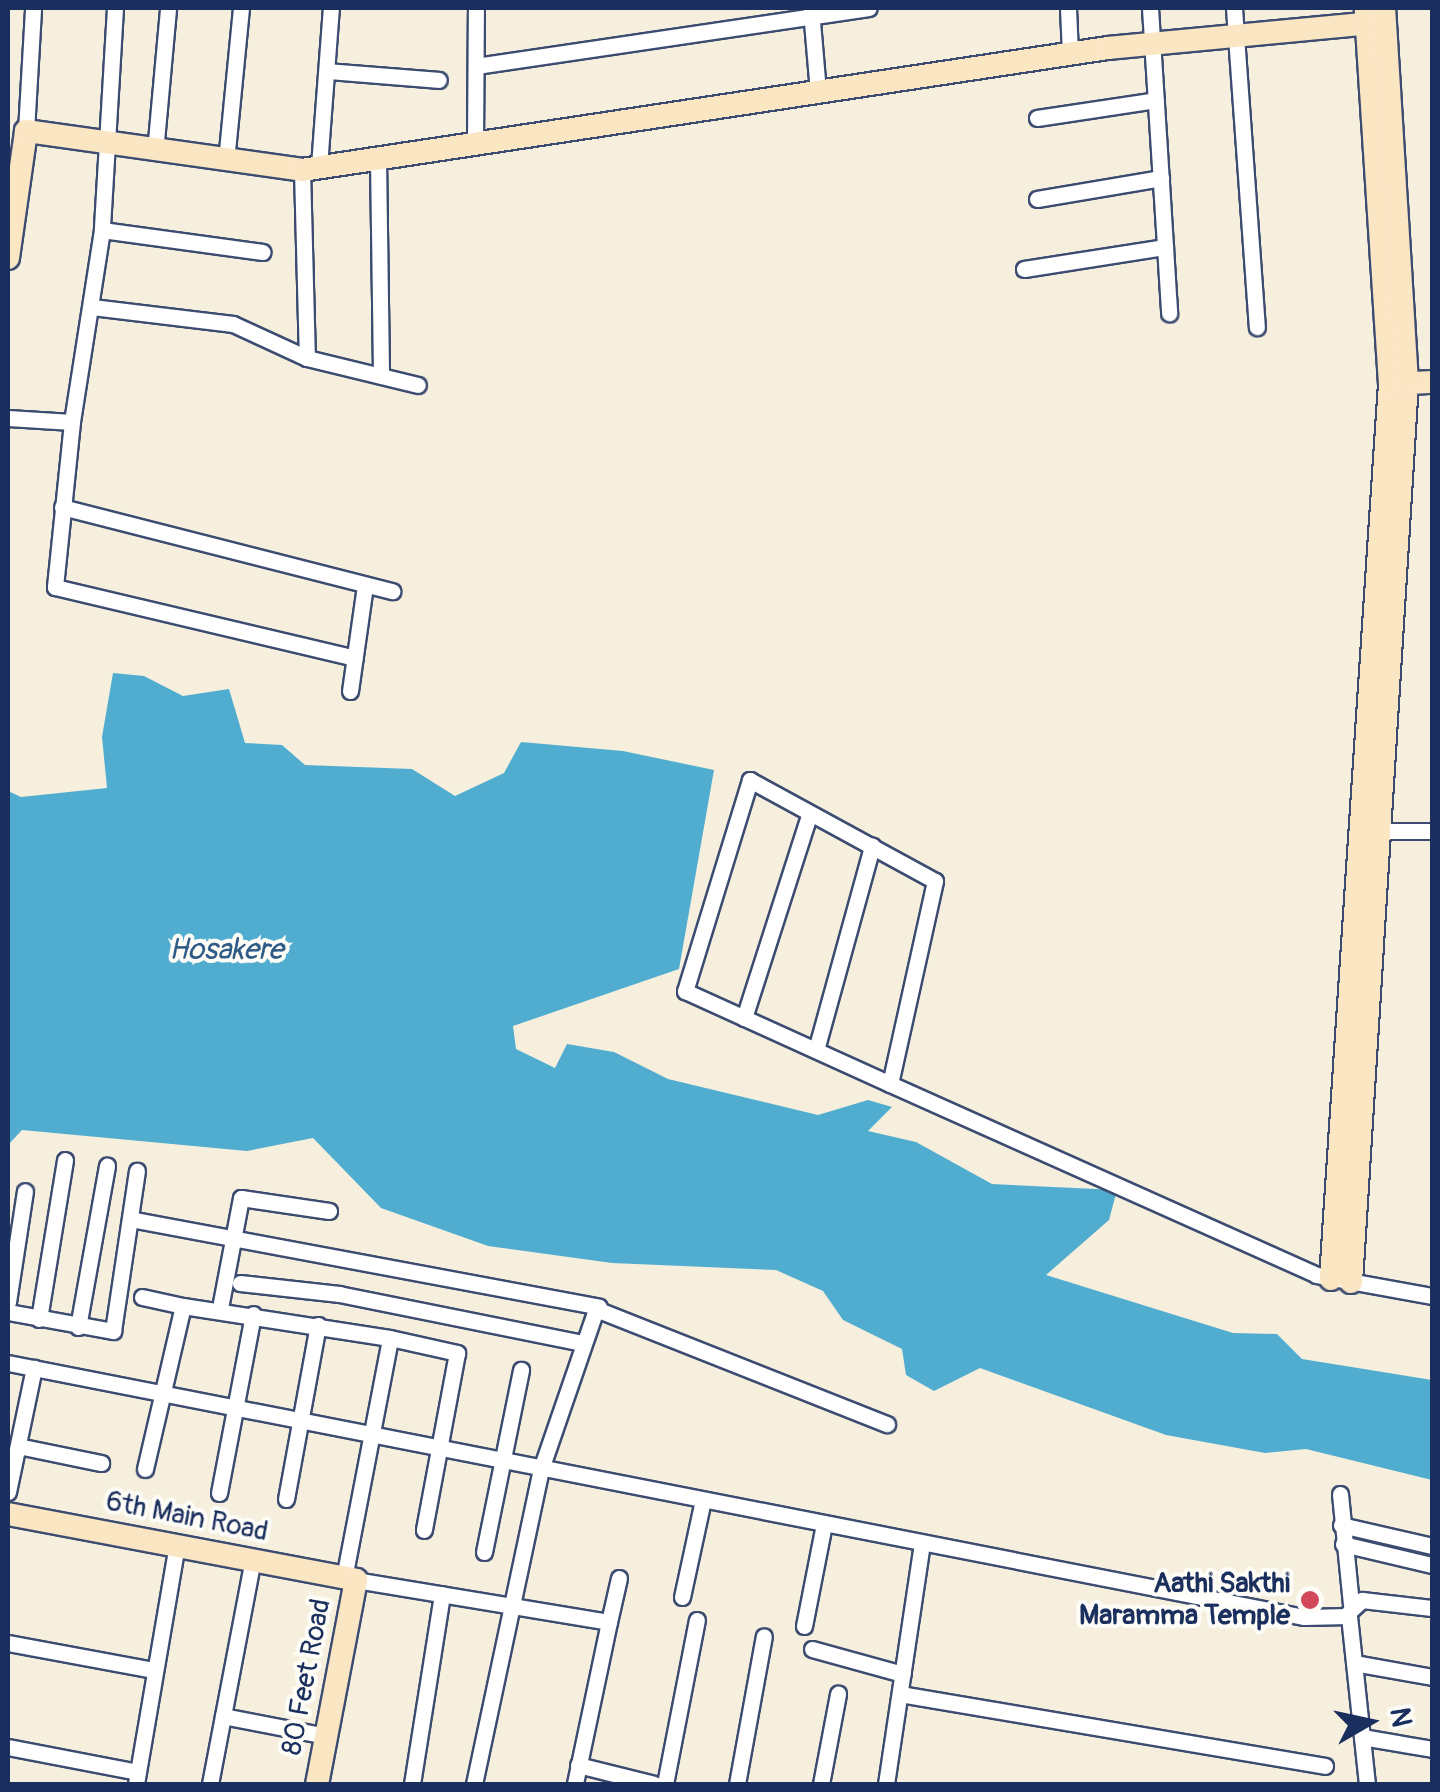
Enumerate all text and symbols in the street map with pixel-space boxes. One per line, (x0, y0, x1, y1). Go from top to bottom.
water label: Hosakere (169, 932, 283, 968)
street label: 6th Main Road (103, 1485, 271, 1549)
place label: Aathi Sakthi Maramma Temple (1079, 1567, 1290, 1633)
marker: Aathi Sakthi Maramma Temple (1299, 1589, 1321, 1611)
street label: 80 Feet Road (275, 1596, 339, 1758)
north arrow (1320, 1672, 1420, 1772)
text: N (1381, 1705, 1419, 1729)

